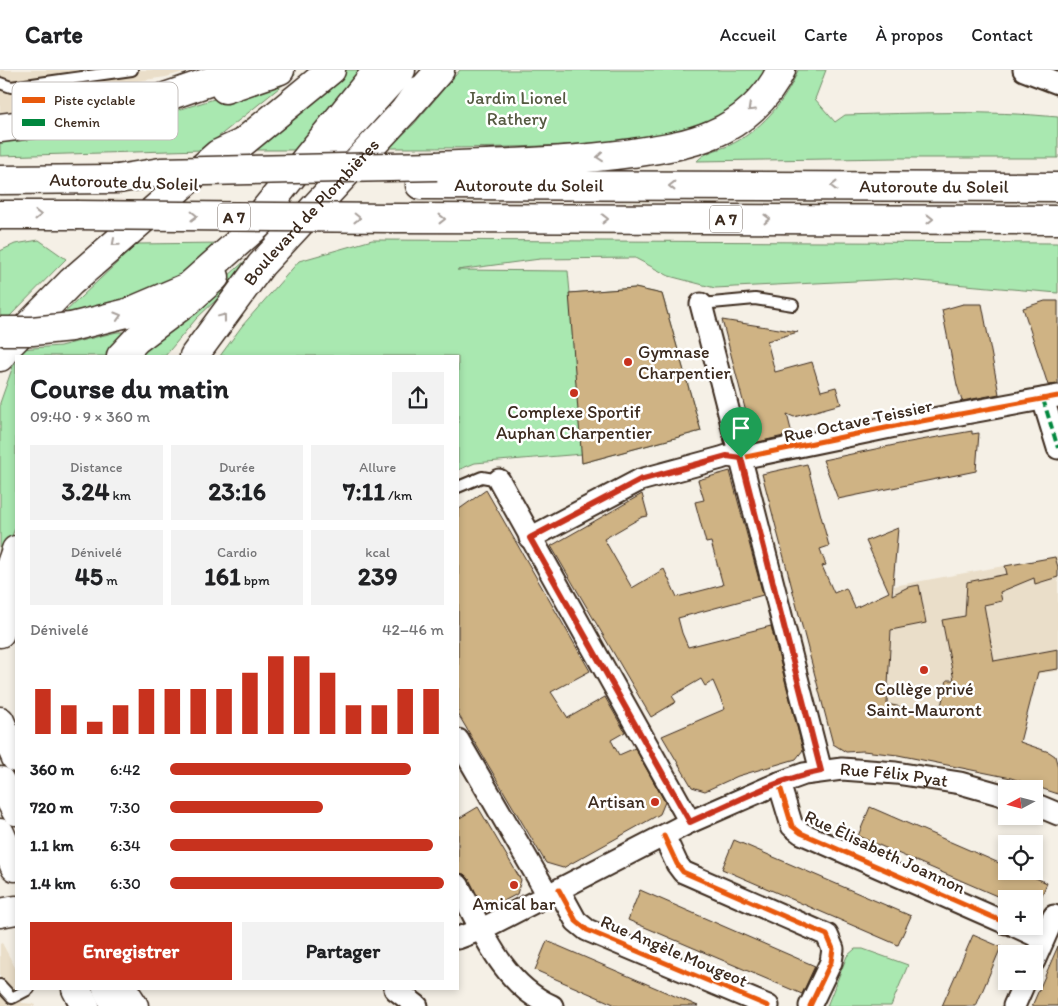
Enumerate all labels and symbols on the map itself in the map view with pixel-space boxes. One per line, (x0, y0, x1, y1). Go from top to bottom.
legend (12, 82, 178, 140)
park label: Jardin Lionel Rathery (467, 87, 567, 130)
text: Piste cyclable (54, 92, 136, 109)
one-way arrow (748, 102, 757, 111)
text: Chemin (54, 114, 100, 131)
street label: Boulevard de Plombières (239, 134, 384, 290)
one-way arrow (596, 151, 604, 162)
street label: Autoroute du Soleil (49, 168, 199, 196)
street label: Autoroute du Soleil (454, 174, 604, 197)
street label: Autoroute du Soleil (859, 175, 1009, 198)
one-way arrow (668, 181, 676, 191)
one-way arrow (830, 181, 838, 191)
road number: A 7 (218, 204, 250, 230)
road number: A 7 (710, 206, 742, 232)
one-way arrow (34, 210, 42, 220)
one-way arrow (191, 211, 199, 222)
one-way arrow (354, 213, 361, 223)
one-way arrow (438, 213, 446, 224)
one-way arrow (601, 214, 609, 224)
one-way arrow (764, 214, 771, 224)
one-way arrow (926, 214, 934, 225)
one-way arrow (112, 238, 121, 246)
one-way arrow (114, 311, 122, 321)
one-way arrow (217, 314, 225, 323)
place label: Gymnase Charpentier (638, 341, 732, 384)
marker: Gymnase Charpentier (622, 356, 634, 368)
marker: Complexe Sportif Auphan Charpentier (568, 387, 580, 399)
street label: Rue Octave Teissier (782, 394, 935, 447)
place label: Complexe Sportif Auphan Charpentier (496, 401, 653, 444)
pin (720, 407, 762, 458)
marker: Collège privé Saint-Mauront (918, 664, 930, 676)
place label: Collège privé Saint-Mauront (866, 678, 982, 721)
street label: Rue Félix Pyat (839, 758, 950, 792)
north arrow (998, 780, 1042, 825)
place label: Artisan (588, 791, 645, 813)
marker: Artisan (649, 796, 661, 808)
street label: Rue Èlisabeth Joannon (801, 805, 969, 899)
marker: Amical bar (508, 879, 520, 891)
place label: Amical bar (473, 893, 556, 915)
street label: Rue Angèle Mougeot (597, 910, 751, 992)

